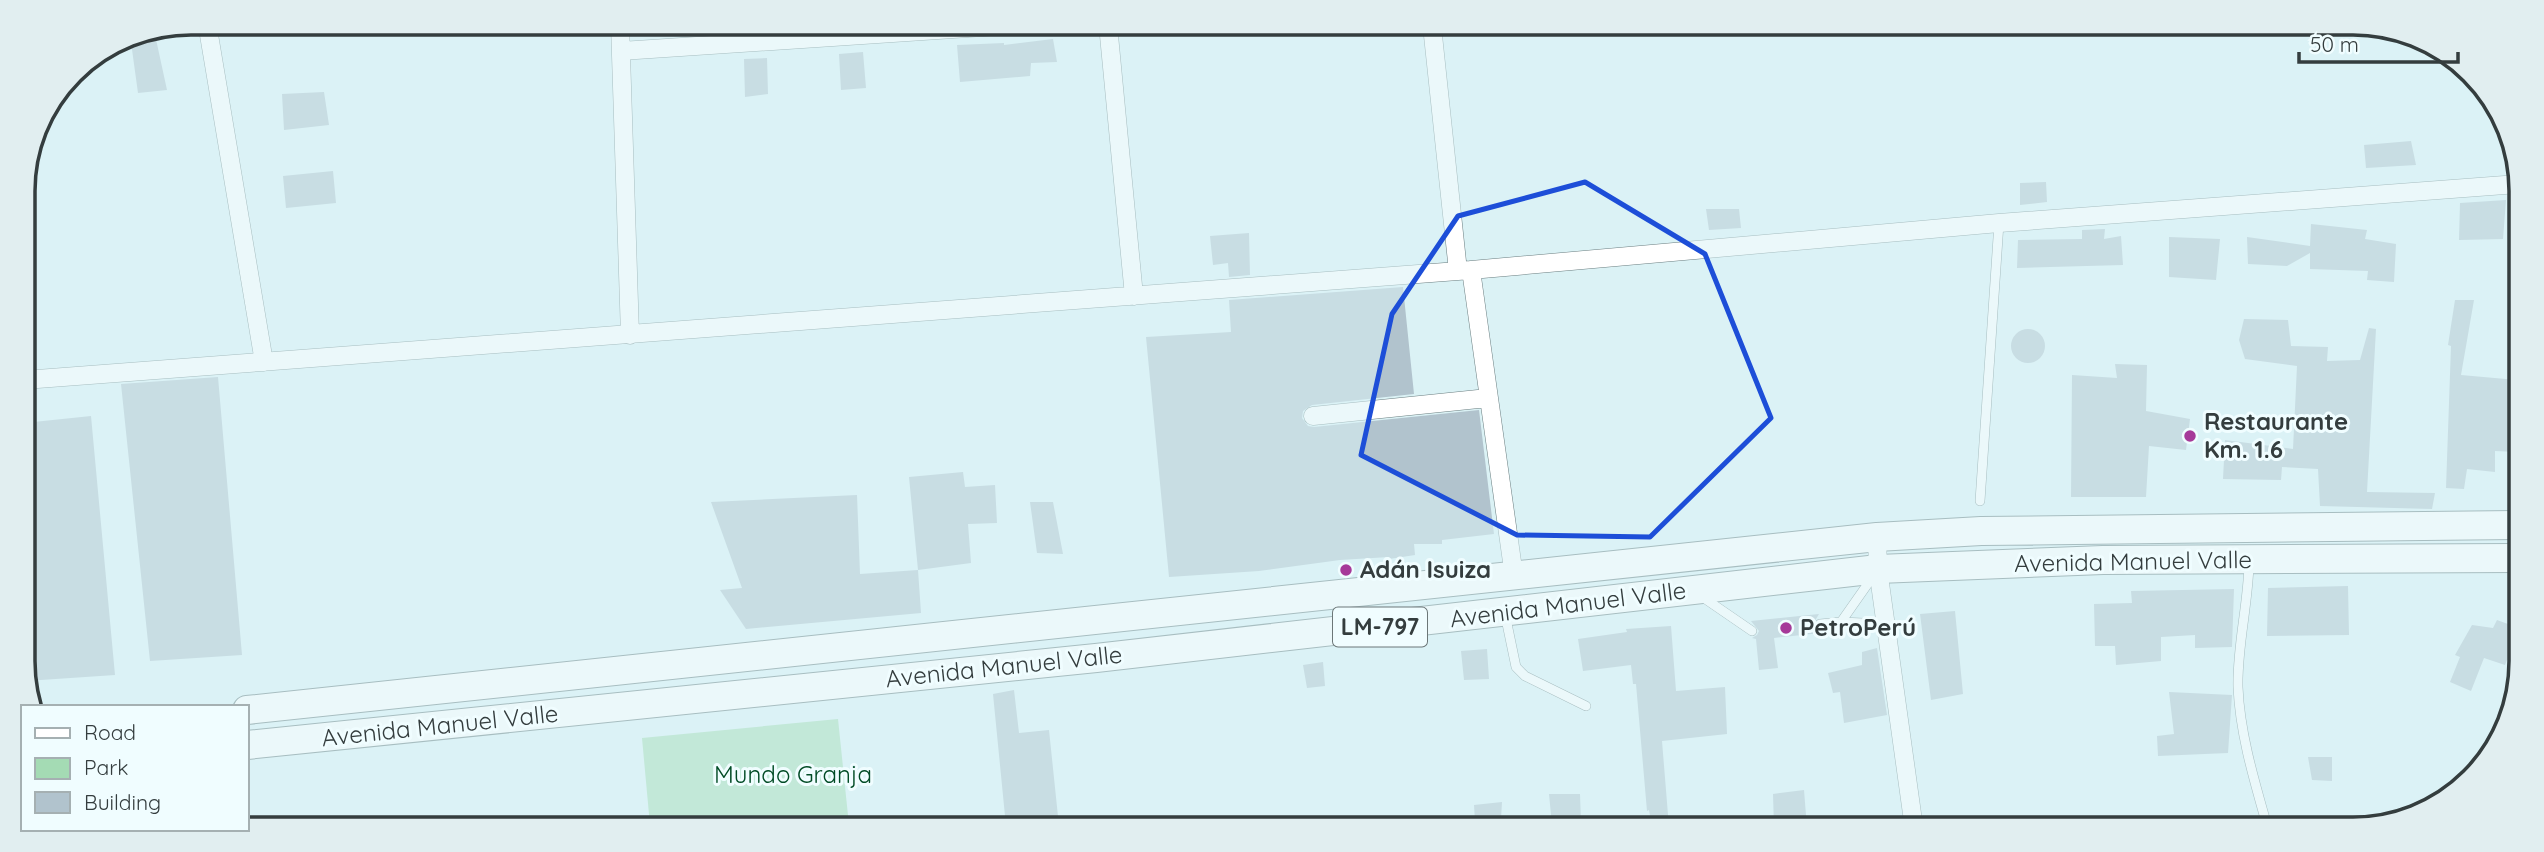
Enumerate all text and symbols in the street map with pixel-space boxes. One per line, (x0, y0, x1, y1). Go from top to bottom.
scale bar (2299, 21, 2458, 65)
text: 50 m (2310, 31, 2359, 57)
place label: Restaurante Km. 1.6 (2204, 406, 2348, 464)
marker: Restaurante Km. 1.6 (2182, 428, 2198, 444)
street label: Avenida Manuel Valle (2014, 544, 2252, 578)
place label: Adán Isuiza (1360, 554, 1491, 584)
marker: Adán Isuiza (1338, 562, 1354, 578)
street label: Avenida Manuel Valle (1448, 575, 1688, 633)
road number: LM-797 (1333, 608, 1427, 646)
place label: PetroPerú (1800, 612, 1916, 642)
marker: PetroPerú (1778, 620, 1794, 636)
street label: Avenida Manuel Valle (884, 639, 1124, 693)
street label: Avenida Manuel Valle (320, 698, 560, 752)
legend (21, 705, 248, 831)
text: Road (84, 719, 136, 745)
text: Park (84, 754, 128, 780)
park label: Mundo Granja (714, 759, 872, 789)
text: Building (84, 789, 161, 815)

